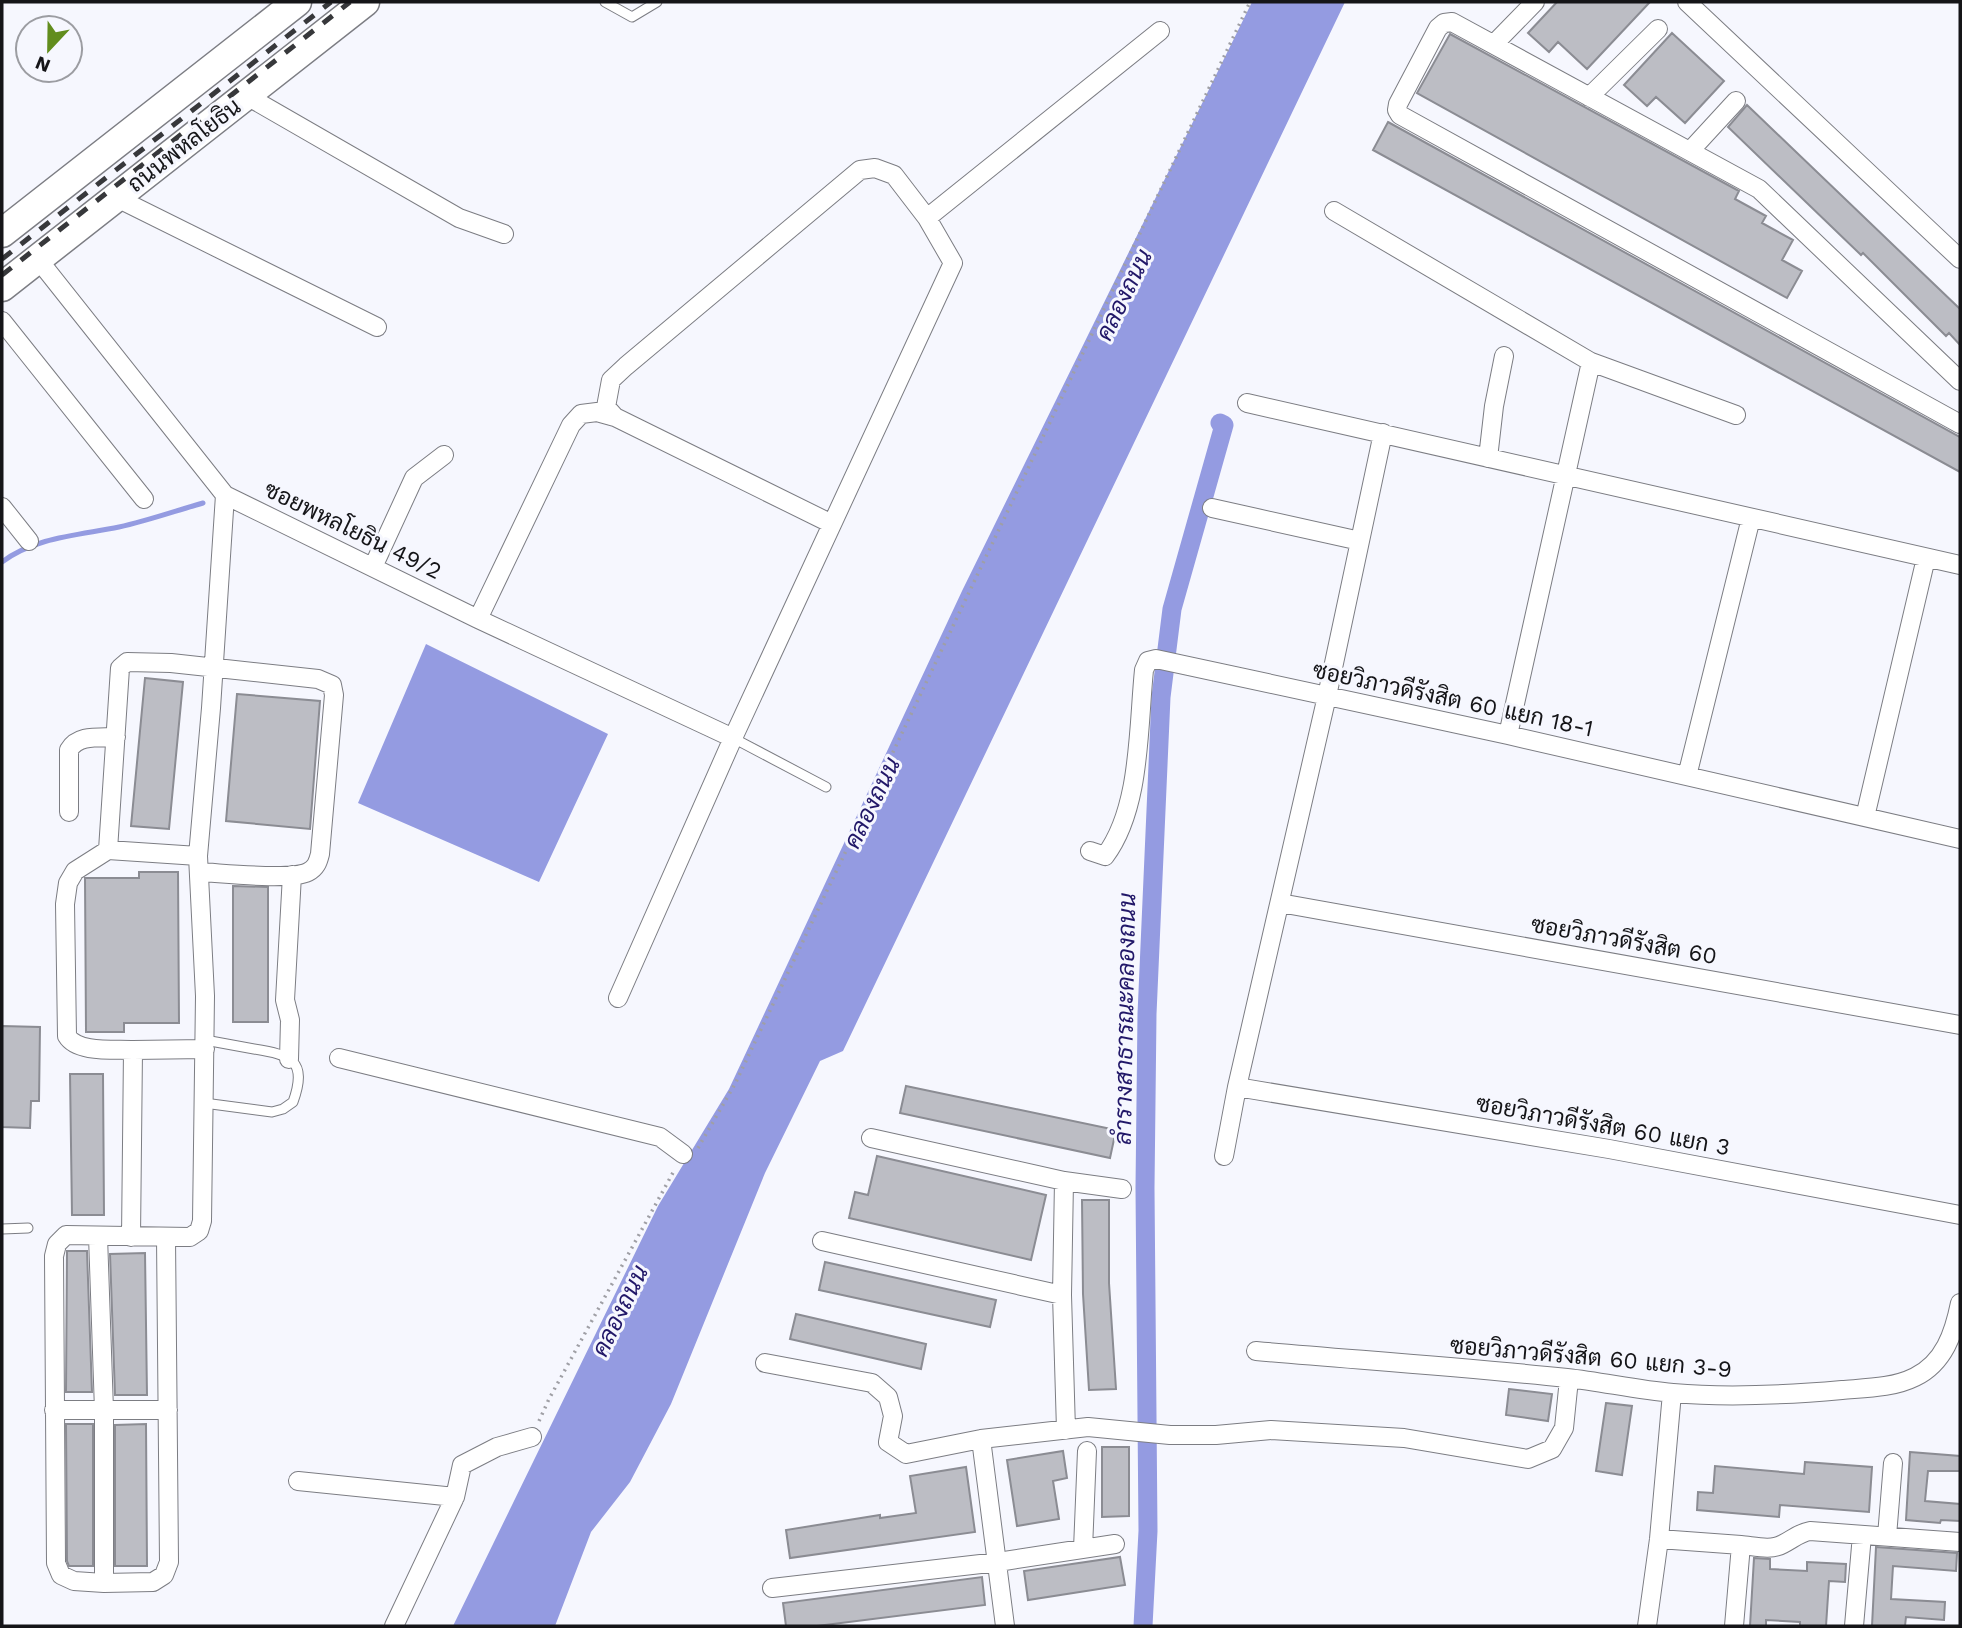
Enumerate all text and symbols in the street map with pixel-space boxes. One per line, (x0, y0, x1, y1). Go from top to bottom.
north arrow (14, 14, 84, 84)
text: N (32, 51, 54, 78)
street label: ถนนพหลโยธิน (120, 90, 246, 198)
water label: คลองถนน (1090, 245, 1158, 345)
street label: ซอยพหลโยธิน 49/2 (260, 473, 447, 585)
street label: ซอยวิภาวดีรังสิต 60 แยก 18-1 (1310, 655, 1596, 742)
water label: คลองถนน (838, 753, 906, 853)
water label: ลำรางสาธารณะคลองถนน (1109, 893, 1141, 1145)
street label: ซอยวิภาวดีรังสิต 60 (1529, 909, 1719, 970)
street label: ซอยวิภาวดีรังสิต 60 แยก 3 (1474, 1088, 1732, 1161)
water label: คลองถนน (586, 1261, 654, 1361)
street label: ซอยวิภาวดีรังสิต 60 แยก 3-9 (1449, 1330, 1733, 1383)

